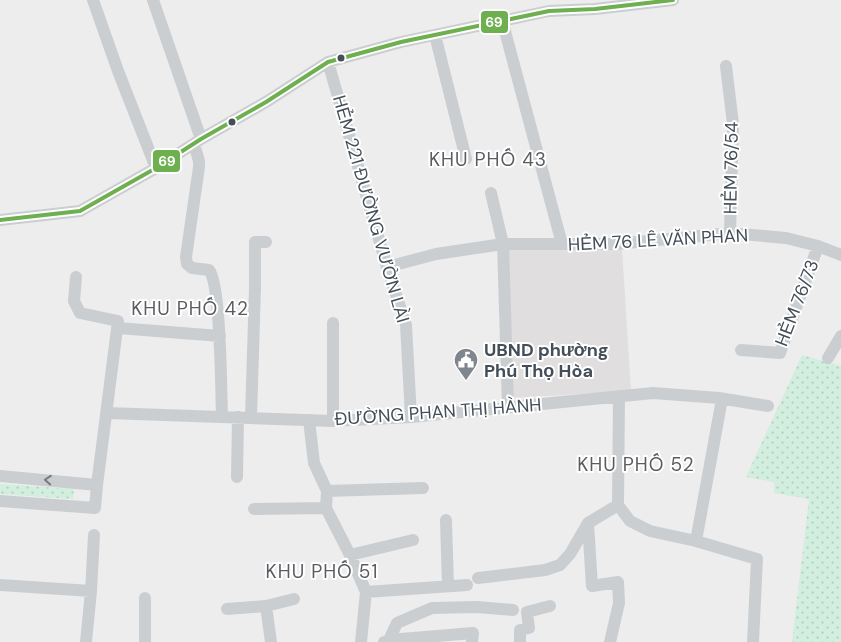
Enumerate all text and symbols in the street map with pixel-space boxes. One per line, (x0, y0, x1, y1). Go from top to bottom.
line badge: 69 (480, 10, 509, 34)
text: 69 (485, 13, 503, 31)
unlabelled marker (336, 53, 346, 63)
street label: HẺM 221 ĐƯỜNG VƯỜN LÀI (327, 93, 415, 325)
unlabelled marker (227, 117, 237, 127)
street label: HẺM 76/54 (718, 122, 744, 214)
district label: KHU PHỐ 43 (429, 147, 547, 172)
line badge: 69 (152, 149, 181, 173)
text: 69 (158, 152, 176, 170)
street label: HẺM 76 LÊ VĂN PHAN (567, 223, 749, 257)
street label: HẺM 76/73 (770, 256, 824, 350)
district label: KHU PHỐ 42 (131, 296, 249, 321)
place label: UBND phường Phú Thọ Hòa (484, 338, 608, 383)
public building icon: UBND phường Phú Thọ Hòa (453, 347, 479, 381)
street label: ĐƯỜNG PHAN THỊ HÀNH (334, 393, 542, 431)
district label: KHU PHỐ 52 (577, 452, 695, 477)
one-way arrow (44, 475, 52, 486)
district label: KHU PHỐ 51 (266, 559, 378, 584)

